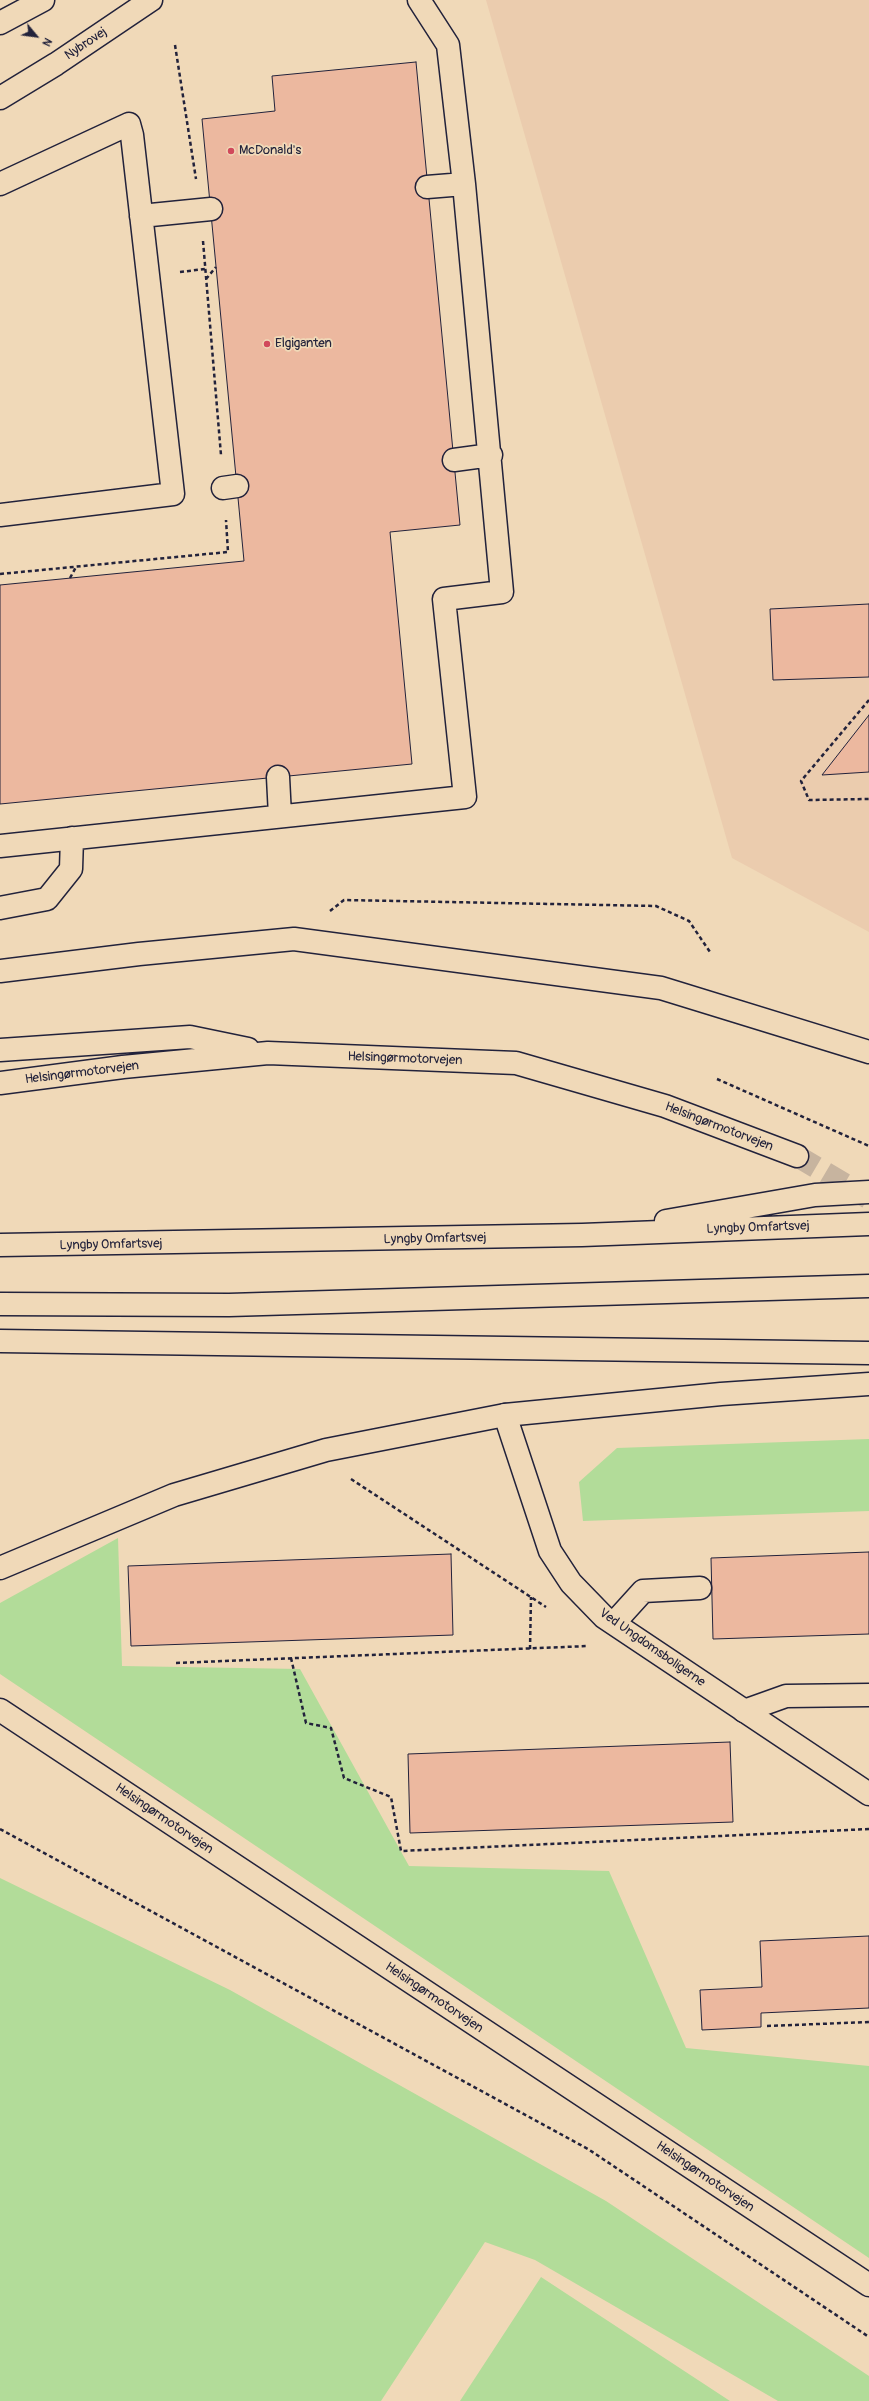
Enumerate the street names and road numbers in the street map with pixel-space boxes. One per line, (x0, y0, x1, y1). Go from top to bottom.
street label: Nybrovej (62, 24, 110, 64)
street label: Helsingørmotorvejen (347, 1049, 463, 1069)
street label: Helsingørmotorvejen (24, 1058, 140, 1088)
street label: Helsingørmotorvejen (663, 1099, 775, 1155)
street label: Lyngby Omfartsvej (706, 1218, 810, 1238)
street label: Lyngby Omfartsvej (383, 1230, 487, 1248)
street label: Lyngby Omfartsvej (59, 1236, 163, 1254)
street label: Ved Ungdomsboligerne (596, 1606, 708, 1690)
street label: Helsingørmotorvejen (112, 1780, 216, 1858)
street label: Helsingørmotorvejen (382, 1959, 486, 2037)
street label: Helsingørmotorvejen (653, 2138, 757, 2216)

